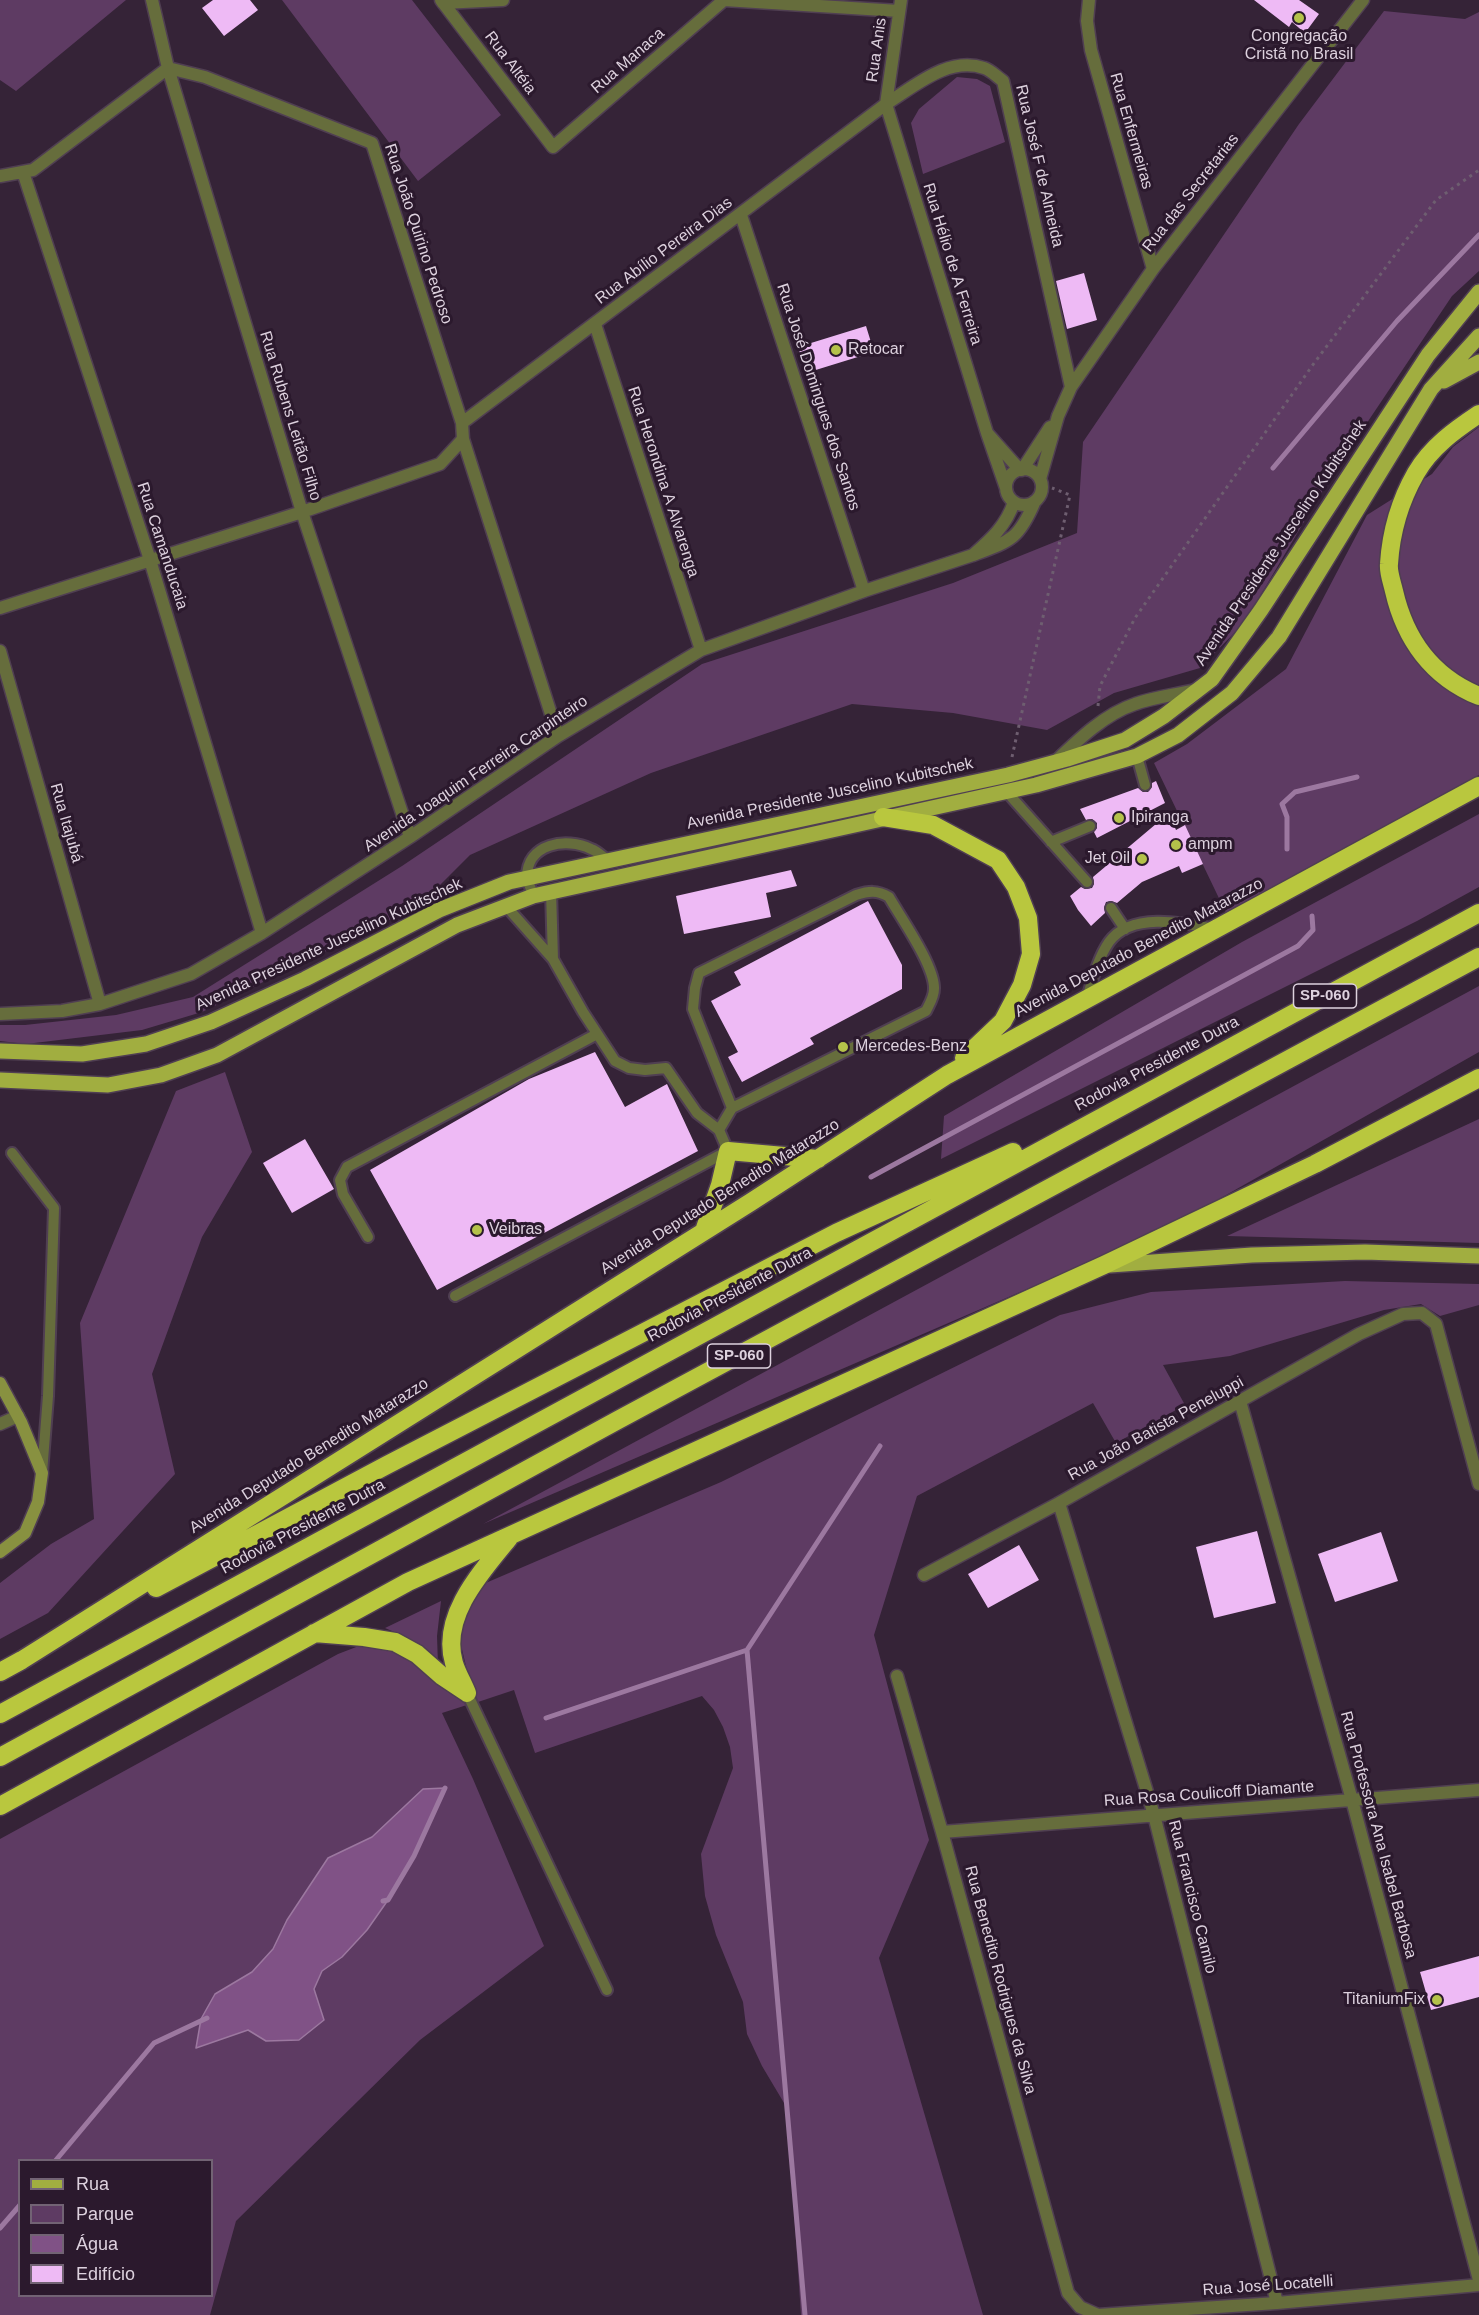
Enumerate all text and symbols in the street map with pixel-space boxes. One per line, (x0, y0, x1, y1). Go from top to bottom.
marker: Congregação Cristã no Brasil (1292, 11, 1306, 25)
street label: Rua Anis (863, 17, 891, 83)
street label: Rua Manaca (587, 24, 669, 98)
place label: Congregação Cristã no Brasil (1245, 27, 1353, 65)
street label: Rua Altéia (480, 28, 540, 98)
street label: Rua Enfermeiras (1105, 71, 1157, 191)
street label: Rua José F de Almeida (1011, 83, 1067, 249)
street label: Rua das Secretarias (1139, 130, 1243, 256)
street label: Rua João Quirino Pedroso (380, 141, 456, 327)
street label: Rua Hélio de A Ferreira (918, 181, 986, 347)
street label: Rua Abílio Pereira Dias (592, 193, 736, 309)
street label: Rua José Domingues dos Santos (772, 281, 864, 513)
street label: Rua Rubens Leitão Filho (255, 329, 325, 503)
place label: Retocar (848, 340, 904, 360)
marker: Retocar (829, 343, 843, 357)
street label: Rua Herondina A Alvarenga (623, 384, 703, 580)
street label: Avenida Presidente Juscelino Kubitschek (1191, 416, 1371, 670)
street label: Rua Camanducaia (132, 480, 192, 612)
street label: Avenida Joaquim Ferreira Carpinteiro (361, 692, 591, 856)
street label: Avenida Presidente Juscelino Kubitschek (685, 754, 975, 834)
street label: Rua Itajubá (45, 781, 87, 865)
place label: Ipiranga (1131, 808, 1189, 828)
marker: Ipiranga (1112, 811, 1126, 825)
place label: ampm (1188, 835, 1232, 855)
marker: ampm (1169, 838, 1183, 852)
place label: Jet Oil (1085, 849, 1130, 869)
marker: Jet Oil (1135, 852, 1149, 866)
street label: Avenida Deputado Benedito Matarazzo (1012, 874, 1266, 1022)
street label: Avenida Presidente Juscelino Kubitschek (192, 875, 466, 1015)
road number: SP-060 (1294, 984, 1356, 1008)
street label: Rodovia Presidente Dutra (1072, 1013, 1242, 1115)
place label: Mercedes-Benz (855, 1037, 967, 1057)
marker: Mercedes-Benz (836, 1040, 850, 1054)
street label: Avenida Deputado Benedito Matarazzo (597, 1115, 843, 1279)
place label: Veibras (489, 1220, 542, 1240)
marker: Veibras (470, 1223, 484, 1237)
street label: Rodovia Presidente Dutra (645, 1244, 815, 1346)
road number: SP-060 (708, 1344, 771, 1368)
street label: Rua João Batista Peneluppi (1065, 1373, 1247, 1485)
street label: Avenida Deputado Benedito Matarazzo (186, 1374, 432, 1538)
street label: Rodovia Presidente Dutra (218, 1476, 388, 1578)
street label: Rua Professora Ana Isabel Barbosa (1336, 1709, 1420, 1961)
street label: Rua Rosa Coulicoff Diamante (1103, 1777, 1315, 1811)
street label: Rua Francisco Camilo (1164, 1818, 1220, 1976)
street label: Rua Benedito Rodrigues da Silva (960, 1864, 1040, 2096)
place label: TitaniumFix (1343, 1990, 1425, 2010)
marker: TitaniumFix (1430, 1993, 1444, 2007)
legend (18, 2159, 213, 2297)
text: Rua (76, 2174, 109, 2194)
text: Parque (76, 2204, 134, 2224)
text: Água (76, 2234, 118, 2254)
text: Edifício (76, 2264, 135, 2284)
street label: Rua José Locatelli (1202, 2272, 1334, 2300)

